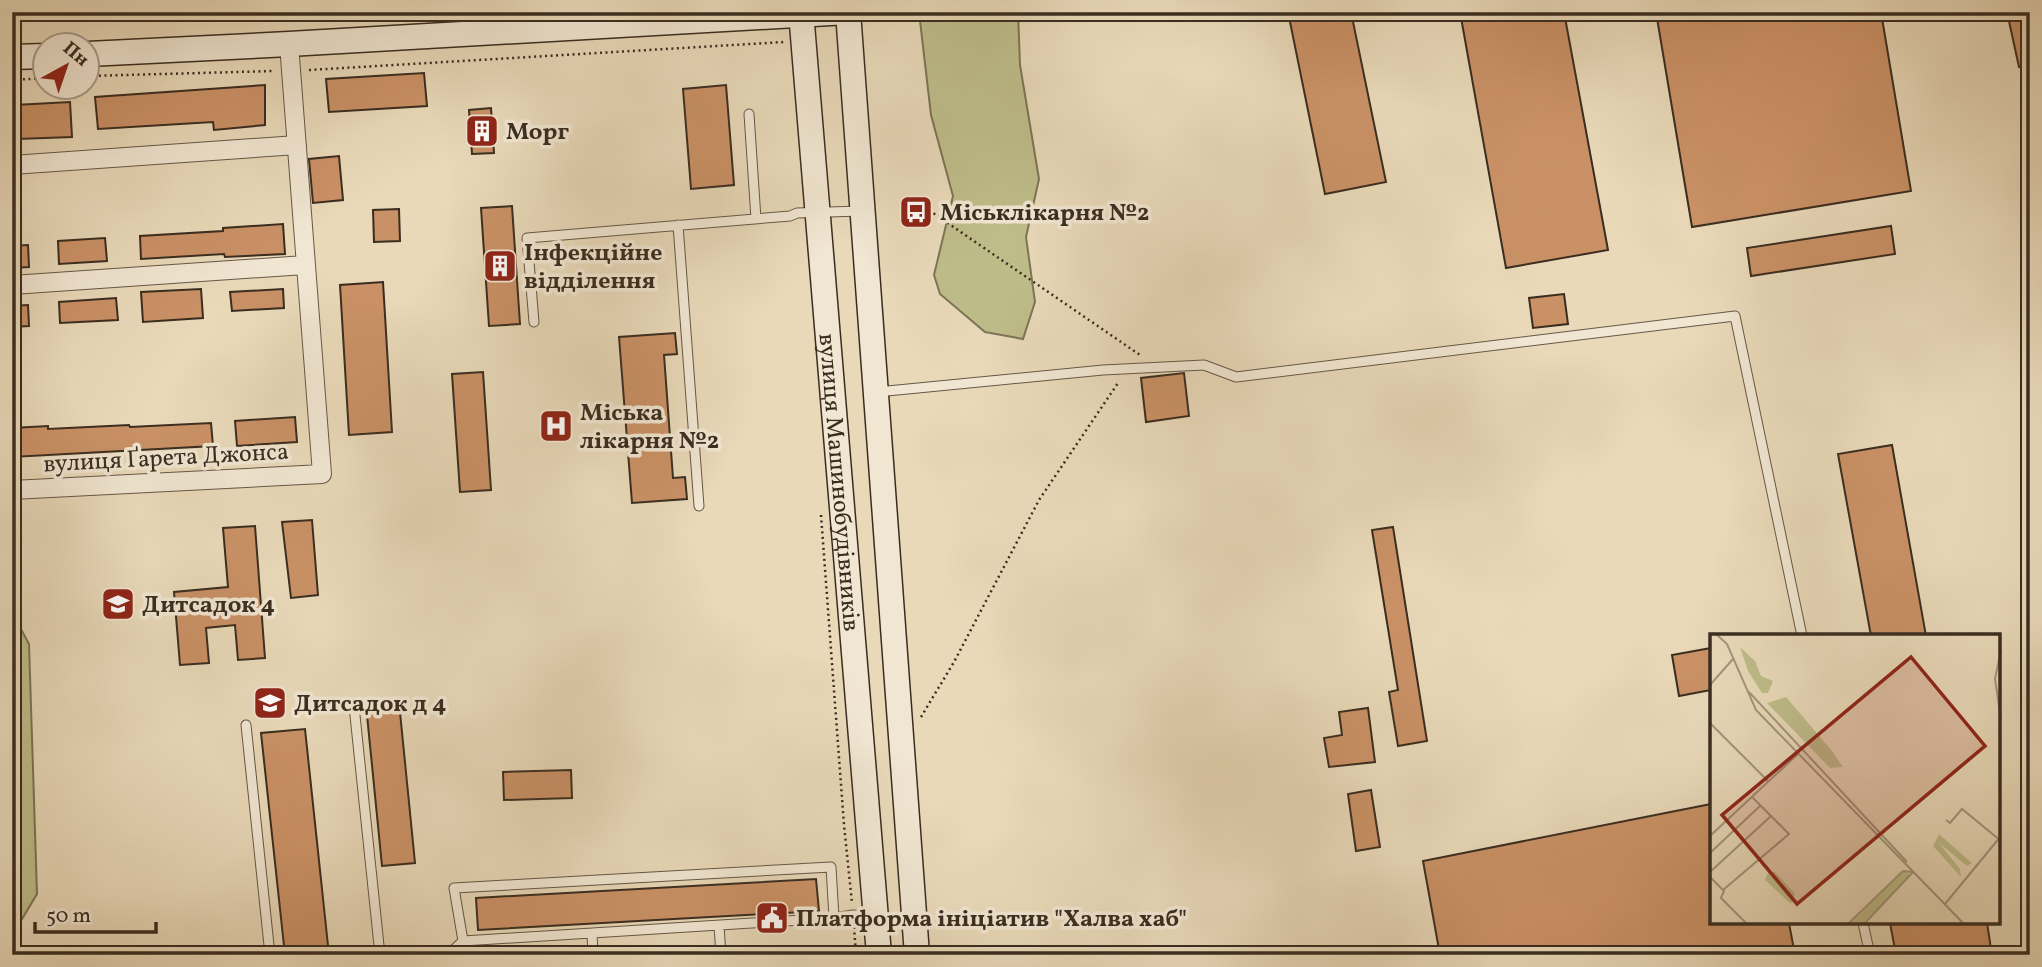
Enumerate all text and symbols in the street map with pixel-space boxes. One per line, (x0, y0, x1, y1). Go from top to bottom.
north arrow (32, 32, 102, 102)
text: Пн (57, 36, 94, 73)
building icon: Морг (463, 112, 501, 150)
place label: Морг (506, 116, 569, 150)
bus stop icon: Міськлікарня №2 (897, 193, 935, 231)
place label: Міськлікарня №2 (940, 197, 1150, 231)
place label: Інфекційне відділення (524, 237, 662, 299)
building icon: Інфекційне відділення (481, 247, 519, 285)
street label: вулиця Машинобудівників (809, 332, 867, 633)
place label: Міська лікарня №2 (580, 397, 719, 459)
hospital icon: Міська лікарня №2 (537, 407, 575, 445)
street label: вулиця Ґарета Джонса (43, 436, 290, 482)
school or university icon: Дитсадок 4 (99, 585, 137, 623)
place label: Дитсадок 4 (142, 589, 275, 623)
inset map (1710, 634, 2000, 925)
school or university icon: Дитсадок д 4 (251, 684, 289, 722)
place label: Дитсадок д 4 (294, 688, 447, 722)
scale bar (35, 890, 156, 934)
public building icon: Платформа ініціатив "Халва хаб" (753, 899, 791, 937)
text: 50 m (46, 902, 91, 931)
place label: Платформа ініціатив "Халва хаб" (796, 903, 1187, 937)

